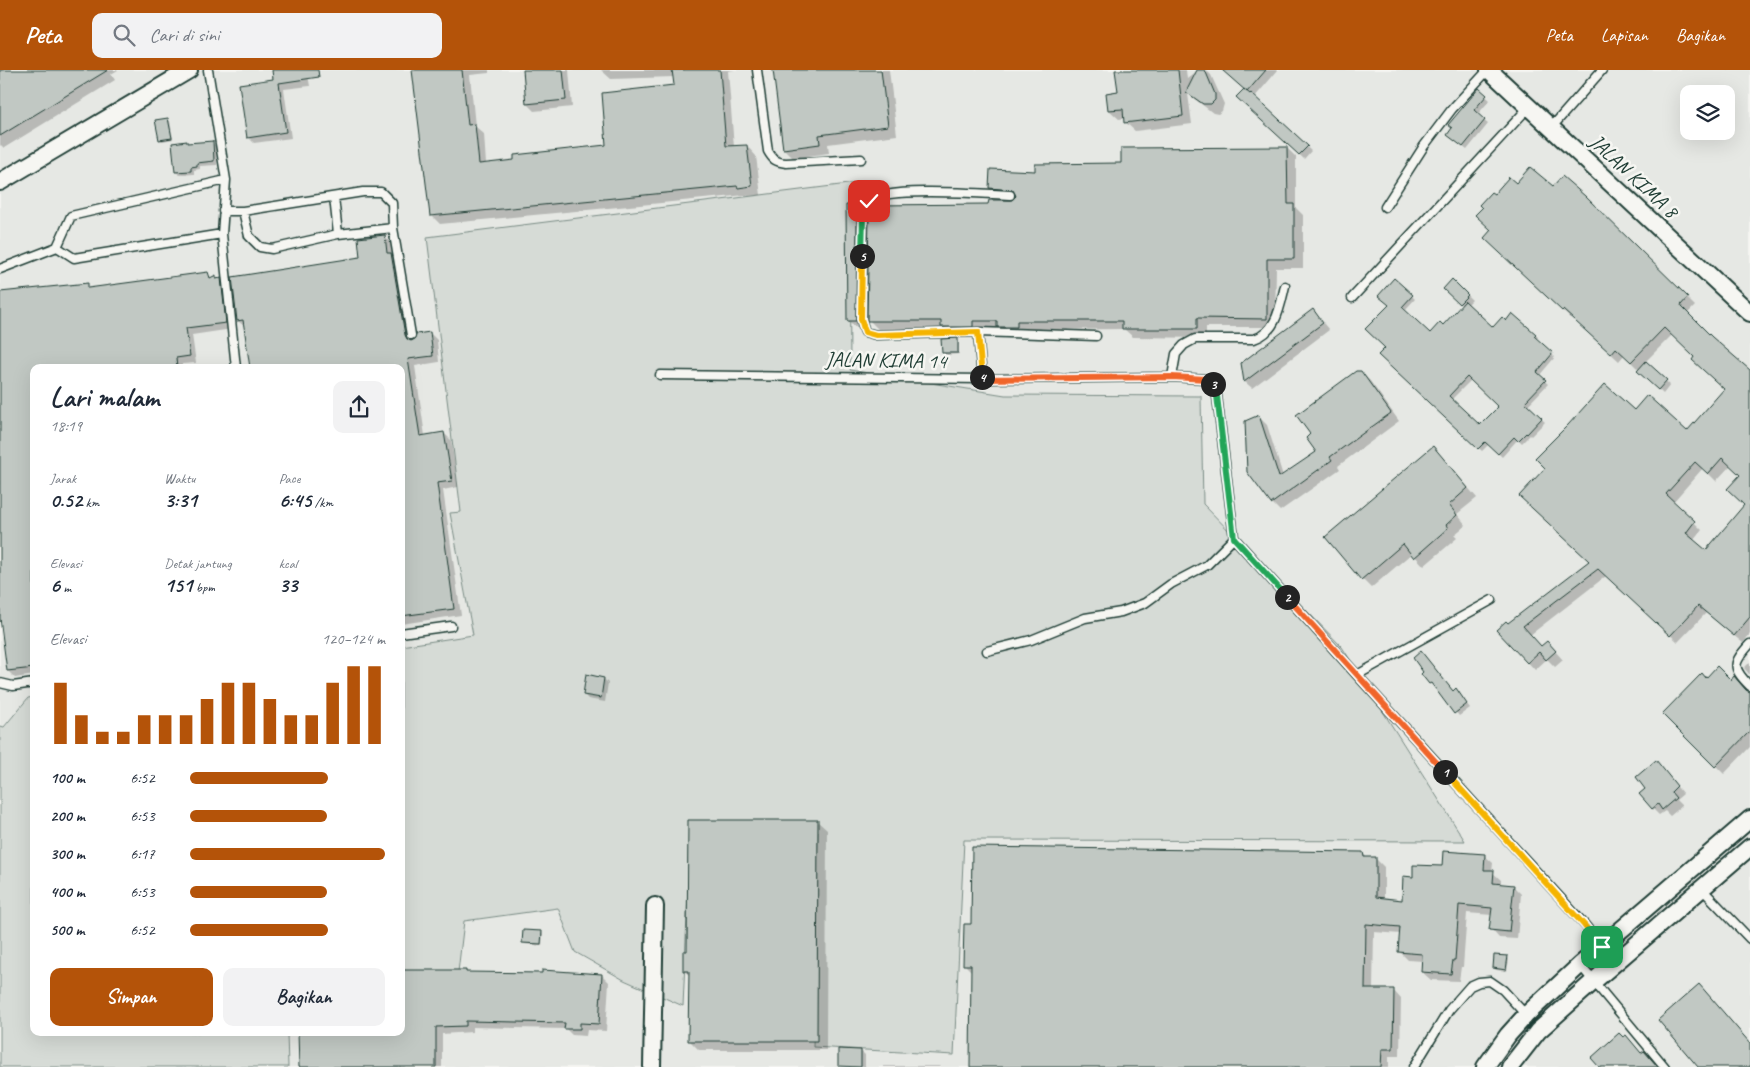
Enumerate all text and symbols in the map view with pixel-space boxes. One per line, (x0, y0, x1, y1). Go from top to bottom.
search box (92, 13, 442, 58)
text: Peta (25, 20, 62, 50)
icon: search (110, 21, 138, 49)
text: Cari di sini (150, 23, 220, 47)
text: Peta (1546, 24, 1573, 46)
text: Lapisan (1601, 24, 1648, 46)
text: Bagikan (1676, 24, 1725, 46)
map controls (1680, 85, 1735, 140)
button: layers (1680, 85, 1735, 140)
street label: JALAN KIMA 8 (1584, 128, 1686, 225)
pin (848, 180, 890, 222)
icon: check (855, 187, 883, 215)
pin: 5 (850, 244, 874, 268)
text: 5 (859, 248, 866, 265)
street label: JALAN KIMA 14 (824, 346, 949, 374)
pin: 4 (970, 364, 994, 390)
text: 4 (979, 369, 986, 386)
pin: 3 (1200, 372, 1226, 396)
text: 3 (1210, 376, 1217, 393)
text: Lari malam (50, 379, 159, 414)
button: share (333, 381, 385, 433)
text: 18:19 (50, 416, 82, 436)
text: Jarak (50, 470, 76, 487)
text: Waktu (164, 470, 195, 487)
text: Pace (279, 470, 300, 487)
text: 0.52 (50, 487, 82, 513)
text: 3:31 (164, 487, 197, 513)
text: 6:45 (279, 487, 311, 513)
text: km (82, 494, 99, 511)
text: /km (311, 494, 333, 511)
text: Elevasi (50, 555, 82, 572)
text: Detak jantung (164, 555, 232, 572)
text: kcal (279, 555, 297, 572)
text: 6 (50, 572, 60, 598)
text: 151 (164, 572, 192, 598)
text: 33 (279, 572, 298, 598)
text: m (60, 579, 71, 596)
text: bpm (192, 579, 215, 596)
pin: 2 (1274, 584, 1300, 610)
text: 2 (1284, 589, 1291, 606)
text: Elevasi (50, 629, 87, 649)
text: 120–124 m (322, 629, 385, 649)
pin: 1 (1432, 760, 1458, 784)
text: 1 (1442, 764, 1449, 781)
text: 100 m (50, 768, 85, 788)
text: 6:52 (130, 768, 155, 788)
text: 200 m (50, 806, 85, 826)
text: 6:53 (130, 806, 155, 826)
text: 300 m (50, 844, 85, 864)
text: 6:17 (130, 844, 155, 864)
text: 400 m (50, 882, 85, 902)
text: 6:53 (130, 882, 155, 902)
text: 500 m (50, 920, 84, 940)
text: 6:52 (130, 920, 155, 940)
pin (1581, 926, 1623, 968)
icon: arrive (1588, 933, 1616, 961)
button: Simpan (50, 968, 213, 1026)
button: Bagikan (223, 968, 385, 1026)

